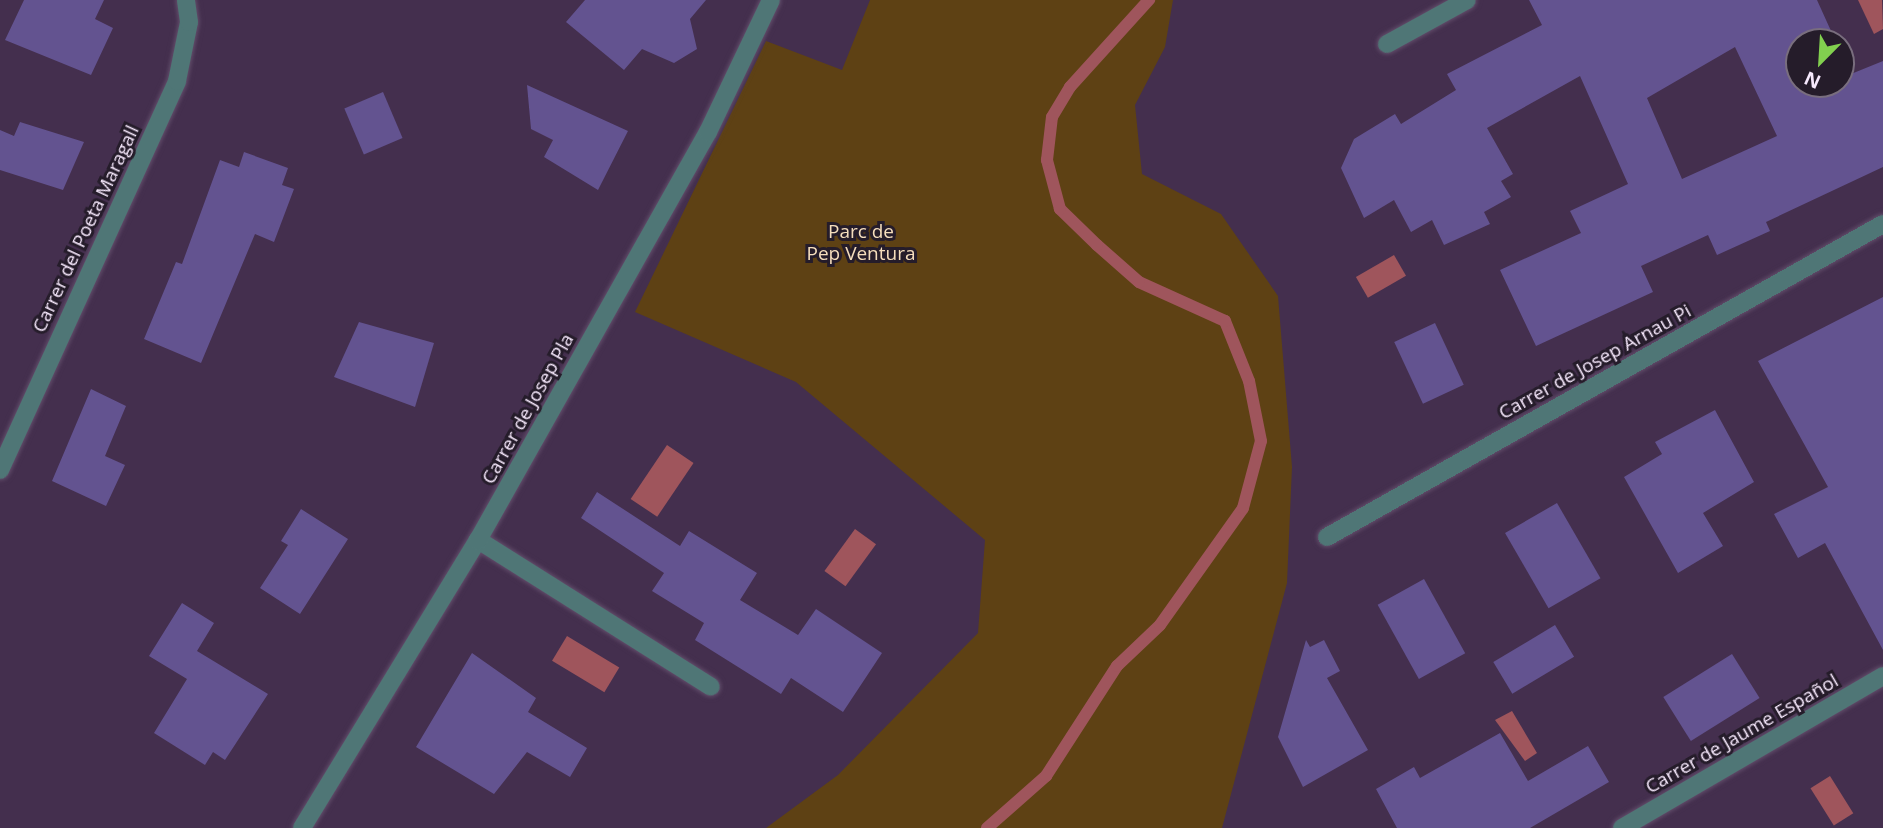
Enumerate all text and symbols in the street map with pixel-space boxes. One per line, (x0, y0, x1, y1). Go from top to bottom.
north arrow (1785, 28, 1855, 98)
text: N (1800, 65, 1825, 95)
street label: Carrer del Poeta Maragall (28, 122, 144, 336)
park label: Parc de Pep Ventura (806, 221, 916, 265)
street label: Carrer de Josep Arnau Pi (1495, 300, 1695, 424)
street label: Carrer de Josep Pla (477, 330, 579, 488)
street label: Carrer de Jaume Español (1642, 669, 1842, 799)

